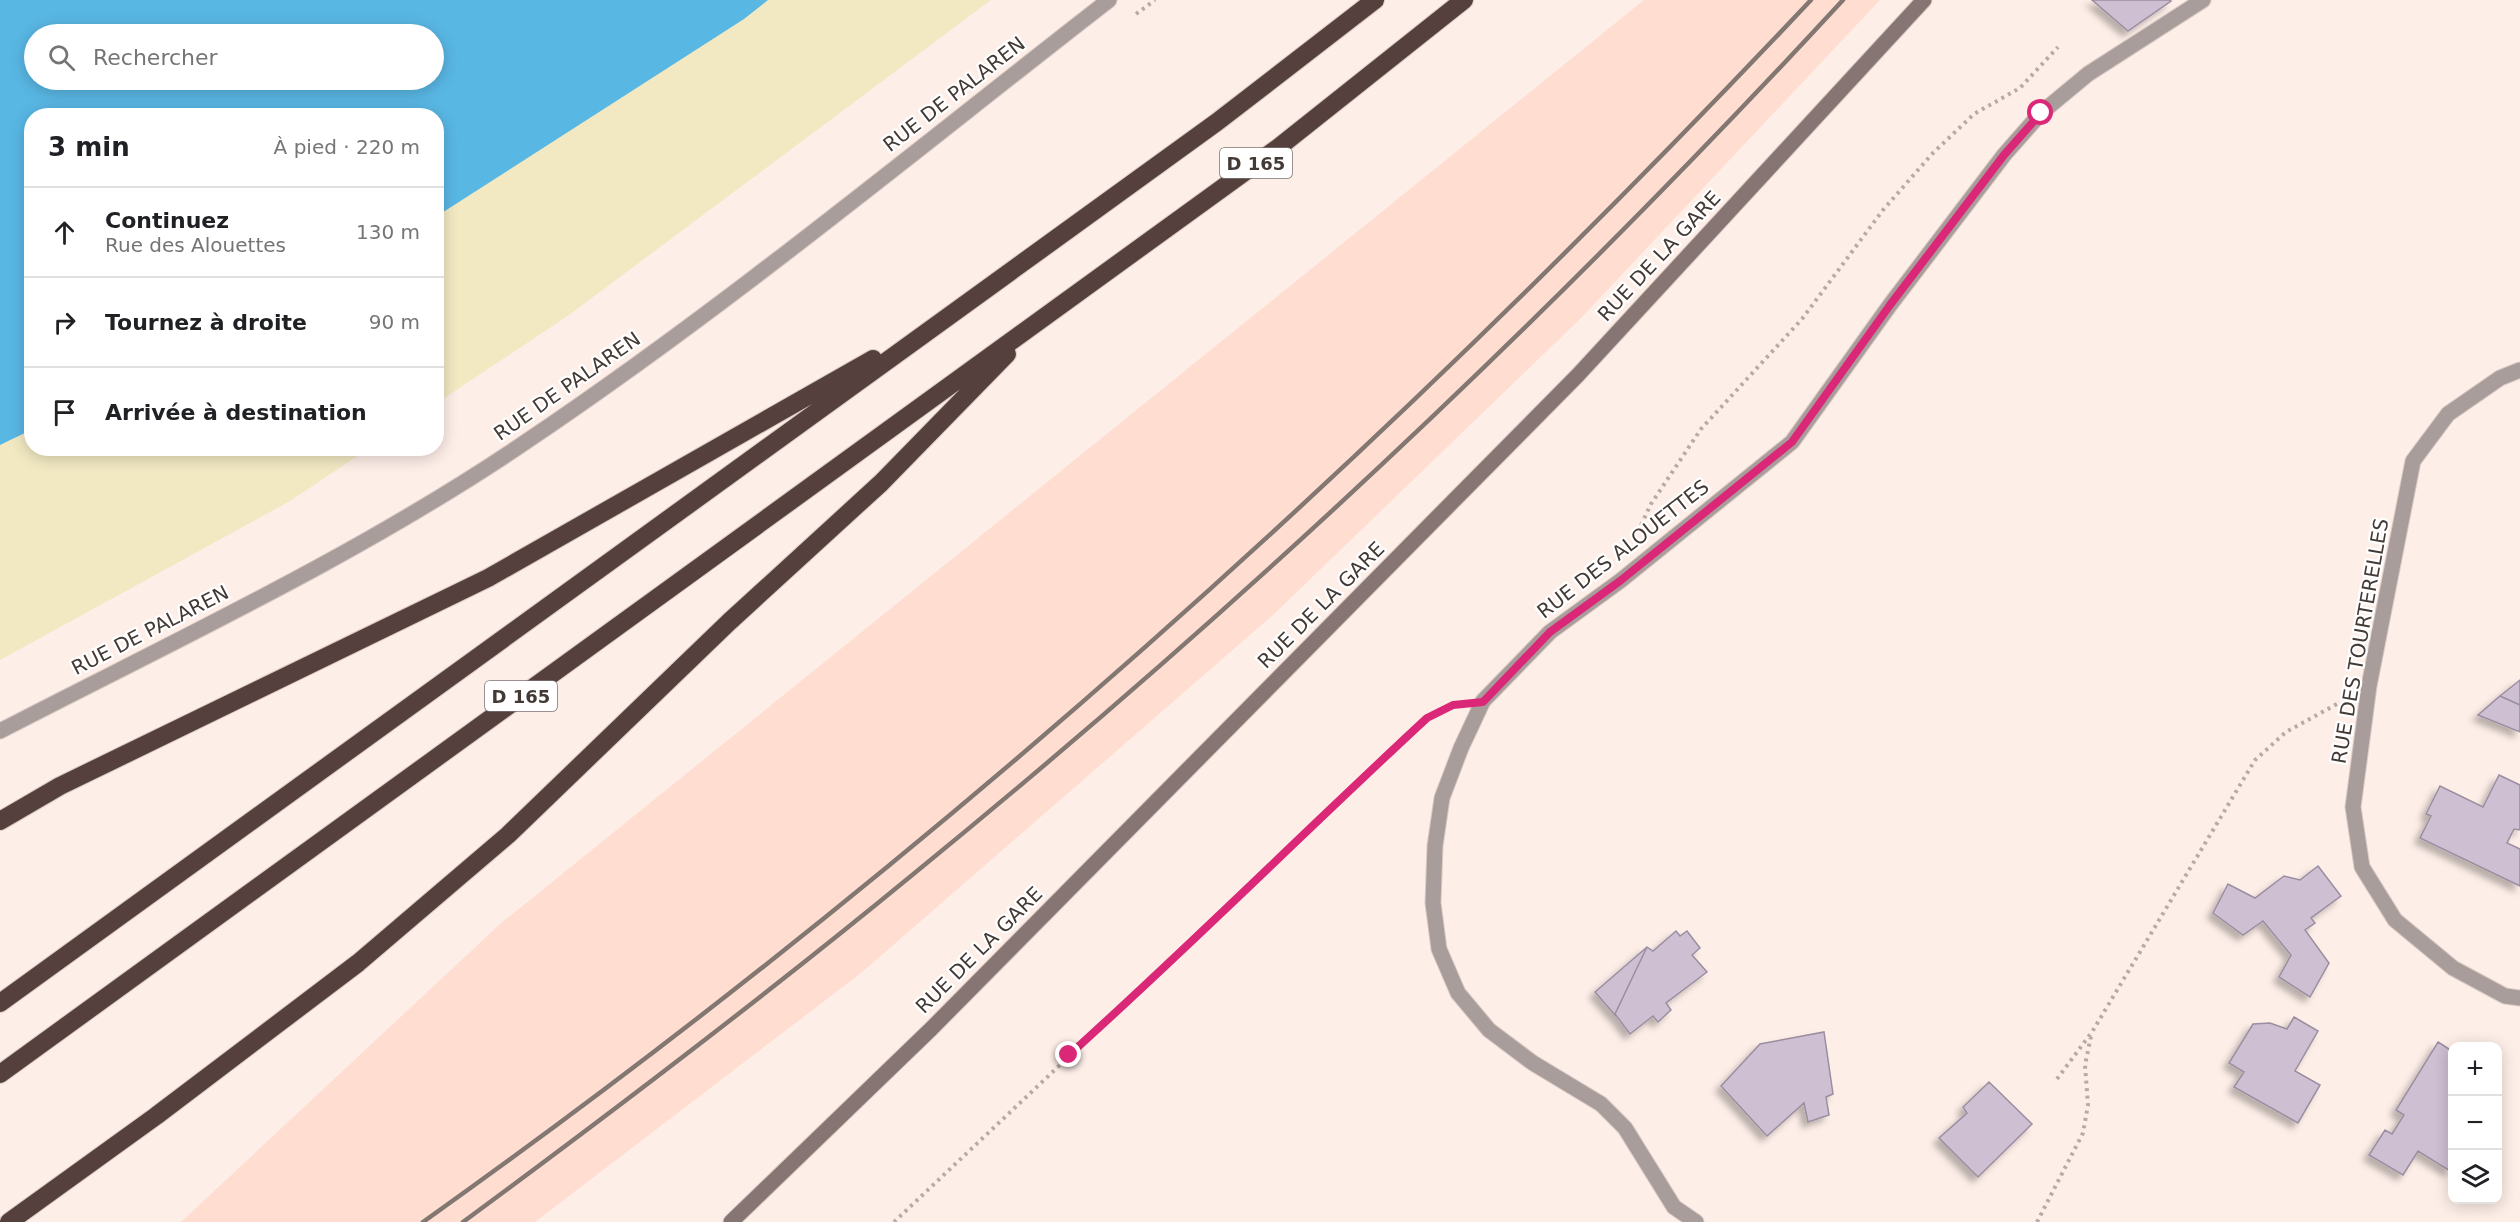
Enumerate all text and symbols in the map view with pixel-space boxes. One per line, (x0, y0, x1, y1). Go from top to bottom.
search box (24, 24, 444, 90)
street label: RUE DE PALAREN (878, 31, 1030, 157)
icon: search (45, 41, 78, 74)
text: Rechercher (93, 45, 218, 70)
route start (2027, 99, 2053, 125)
text: 3 min (48, 132, 130, 162)
text: À pied · 220 m (274, 135, 420, 159)
road number: D 165 (1220, 148, 1292, 178)
street label: RUE DE LA GARE (1592, 186, 1726, 326)
text: Continuez (105, 208, 229, 233)
icon: ahead (48, 216, 81, 249)
text: 130 m (356, 220, 420, 244)
text: Rue des Alouettes (105, 233, 286, 257)
icon: right (48, 306, 81, 339)
text: Tournez à droite (105, 310, 307, 335)
text: 90 m (369, 310, 420, 334)
street label: RUE DE PALAREN (489, 327, 645, 445)
icon: arrive (48, 396, 81, 429)
text: Arrivée à destination (105, 400, 367, 425)
street label: RUE DES ALOUETTES (1532, 475, 1714, 623)
street label: RUE DES TOURTERELLES (2327, 516, 2393, 766)
street label: RUE DE LA GARE (1253, 537, 1389, 673)
street label: RUE DE PALAREN (67, 580, 233, 680)
road number: D 165 (485, 681, 557, 711)
street label: RUE DE LA GARE (911, 882, 1047, 1018)
route end (1055, 1041, 1081, 1067)
map controls (2448, 1042, 2502, 1204)
button: + (2448, 1042, 2502, 1096)
button: − (2448, 1096, 2502, 1150)
button: layers (2448, 1150, 2502, 1204)

